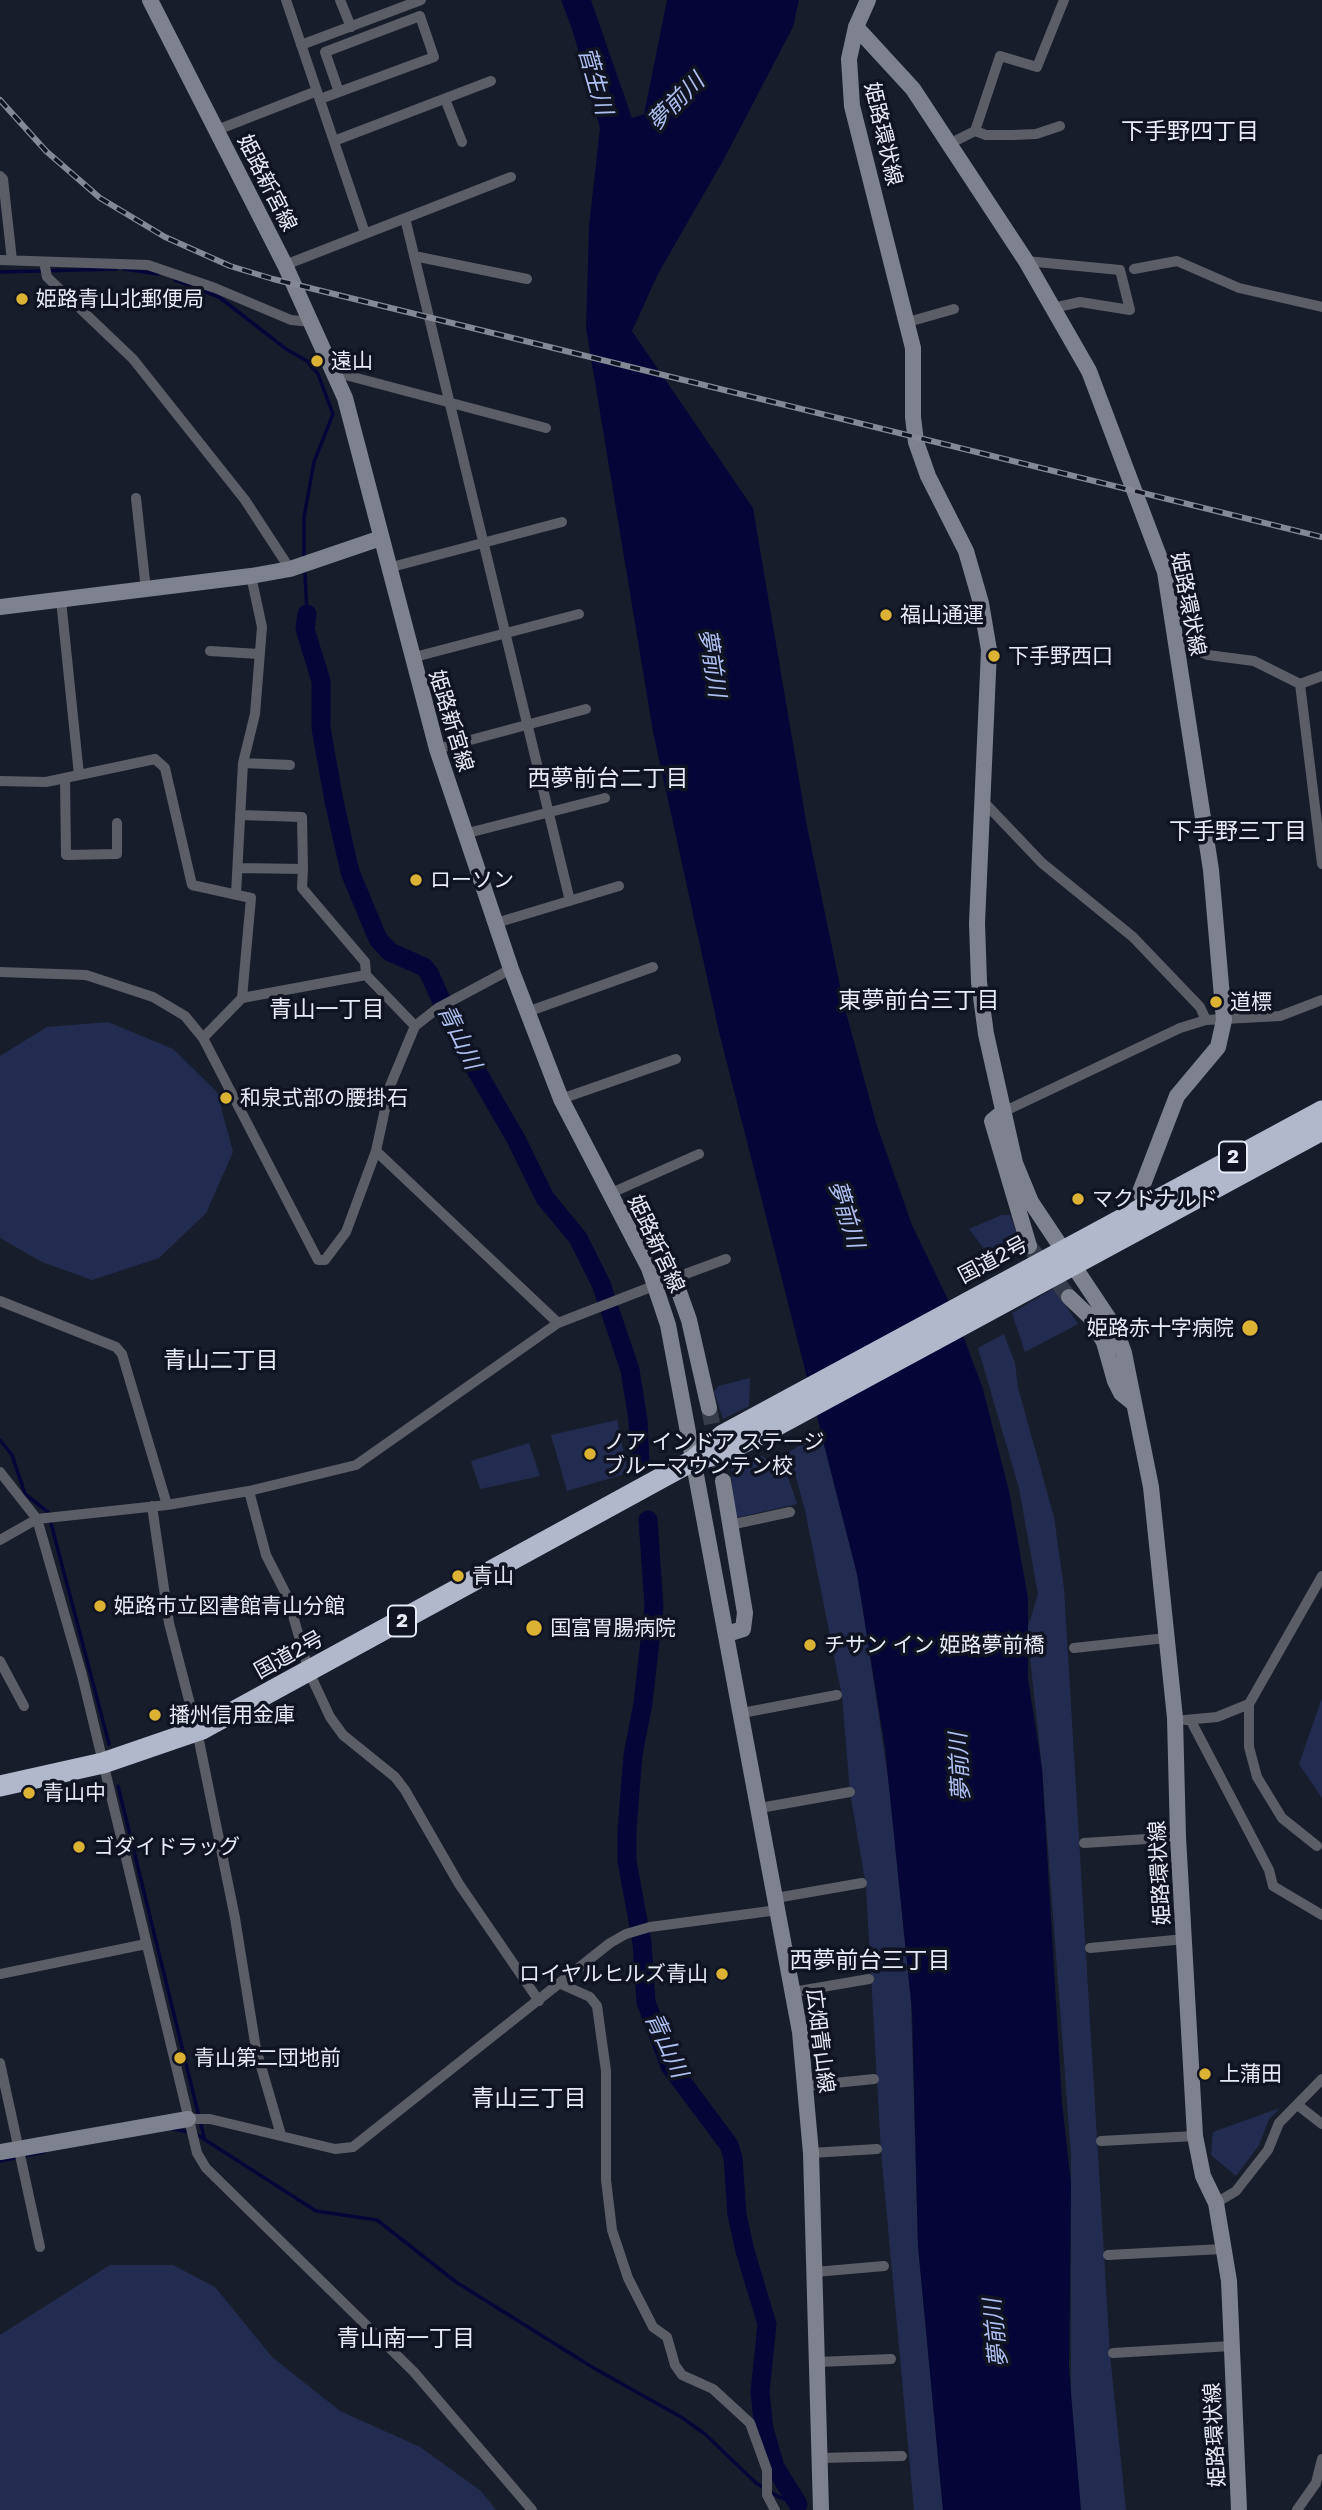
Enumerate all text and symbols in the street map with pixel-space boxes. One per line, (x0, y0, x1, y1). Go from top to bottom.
water label: 菅生川 (572, 44, 618, 118)
water label: 夢前川 (642, 68, 710, 136)
street label: 姫路環状線 (859, 80, 907, 188)
district label: 下手野四丁目 (1121, 118, 1259, 146)
street label: 姫路新宮線 (232, 131, 302, 235)
place label: 姫路青山北郵便局 (36, 286, 204, 312)
marker: 姫路青山北郵便局 (14, 291, 30, 307)
place label: 遠山 (331, 348, 373, 374)
marker: 遠山 (309, 353, 325, 369)
street label: 姫路環状線 (1166, 550, 1210, 658)
place label: 福山通運 (900, 602, 984, 628)
marker: 福山通運 (878, 607, 894, 623)
water label: 夢前川 (693, 627, 731, 699)
place label: 下手野西口 (1008, 643, 1113, 669)
marker: 下手野西口 (986, 648, 1002, 664)
street label: 姫路新宮線 (424, 667, 478, 775)
district label: 西夢前台二丁目 (528, 765, 688, 793)
district label: 下手野三丁目 (1169, 818, 1307, 846)
place label: ローソン (430, 867, 514, 893)
marker: ローソン (408, 872, 424, 888)
district label: 東夢前台三丁目 (839, 987, 999, 1015)
place label: 道標 (1230, 989, 1272, 1015)
marker: 道標 (1208, 994, 1224, 1010)
district label: 青山一丁目 (270, 996, 384, 1024)
water label: 青山川 (431, 1000, 487, 1074)
place label: 和泉式部の腰掛石 (240, 1085, 408, 1111)
marker: 和泉式部の腰掛石 (218, 1090, 234, 1106)
road number: 2 (1219, 1142, 1247, 1172)
water label: 夢前川 (823, 1177, 869, 1251)
place label: マクドナルド (1092, 1186, 1218, 1212)
street label: 姫路新宮線 (622, 1191, 690, 1297)
marker: マクドナルド (1070, 1191, 1086, 1207)
street label: 国道2号 (954, 1231, 1032, 1289)
place label: 姫路赤十字病院 (1087, 1315, 1234, 1341)
marker: 姫路赤十字病院 (1240, 1318, 1260, 1338)
district label: 青山二丁目 (164, 1347, 278, 1375)
place label: ノア インドア ステージ ブルーマウンテン校 (604, 1429, 824, 1479)
marker: ノア インドア ステージ ブルーマウンテン校 (582, 1446, 598, 1462)
place label: 青山 (472, 1563, 514, 1589)
marker: 青山 (450, 1568, 466, 1584)
place label: 姫路市立図書館青山分館 (114, 1593, 345, 1619)
marker: 姫路市立図書館青山分館 (92, 1598, 108, 1614)
road number: 2 (388, 1606, 416, 1637)
place label: 国富胃腸病院 (550, 1615, 676, 1641)
marker: 国富胃腸病院 (524, 1618, 544, 1638)
street label: 国道2号 (250, 1626, 328, 1684)
place label: チサン イン 姫路夢前橋 (824, 1632, 1044, 1658)
marker: チサン イン 姫路夢前橋 (802, 1637, 818, 1653)
place label: 播州信用金庫 (169, 1702, 295, 1728)
marker: 播州信用金庫 (147, 1707, 163, 1723)
water label: 夢前川 (944, 1732, 976, 1802)
place label: 青山中 (43, 1780, 106, 1806)
marker: 青山中 (21, 1785, 37, 1801)
street label: 姫路環状線 (1145, 1820, 1175, 1926)
place label: ゴダイドラッグ (93, 1834, 240, 1860)
marker: ゴダイドラッグ (71, 1839, 87, 1855)
district label: 西夢前台三丁目 (790, 1947, 950, 1975)
place label: ロイヤルヒルズ青山 (519, 1961, 708, 1987)
marker: ロイヤルヒルズ青山 (714, 1966, 730, 1982)
street label: 広畑青山線 (801, 1987, 839, 2095)
water label: 青山川 (639, 2008, 693, 2082)
place label: 青山第二団地前 (194, 2045, 341, 2071)
marker: 青山第二団地前 (172, 2050, 188, 2066)
place label: 上蒲田 (1219, 2061, 1282, 2087)
marker: 上蒲田 (1197, 2066, 1213, 2082)
district label: 青山三丁目 (472, 2085, 586, 2113)
water label: 夢前川 (979, 2297, 1013, 2369)
district label: 青山南一丁目 (337, 2325, 475, 2353)
street label: 姫路環状線 (1200, 2382, 1230, 2488)

